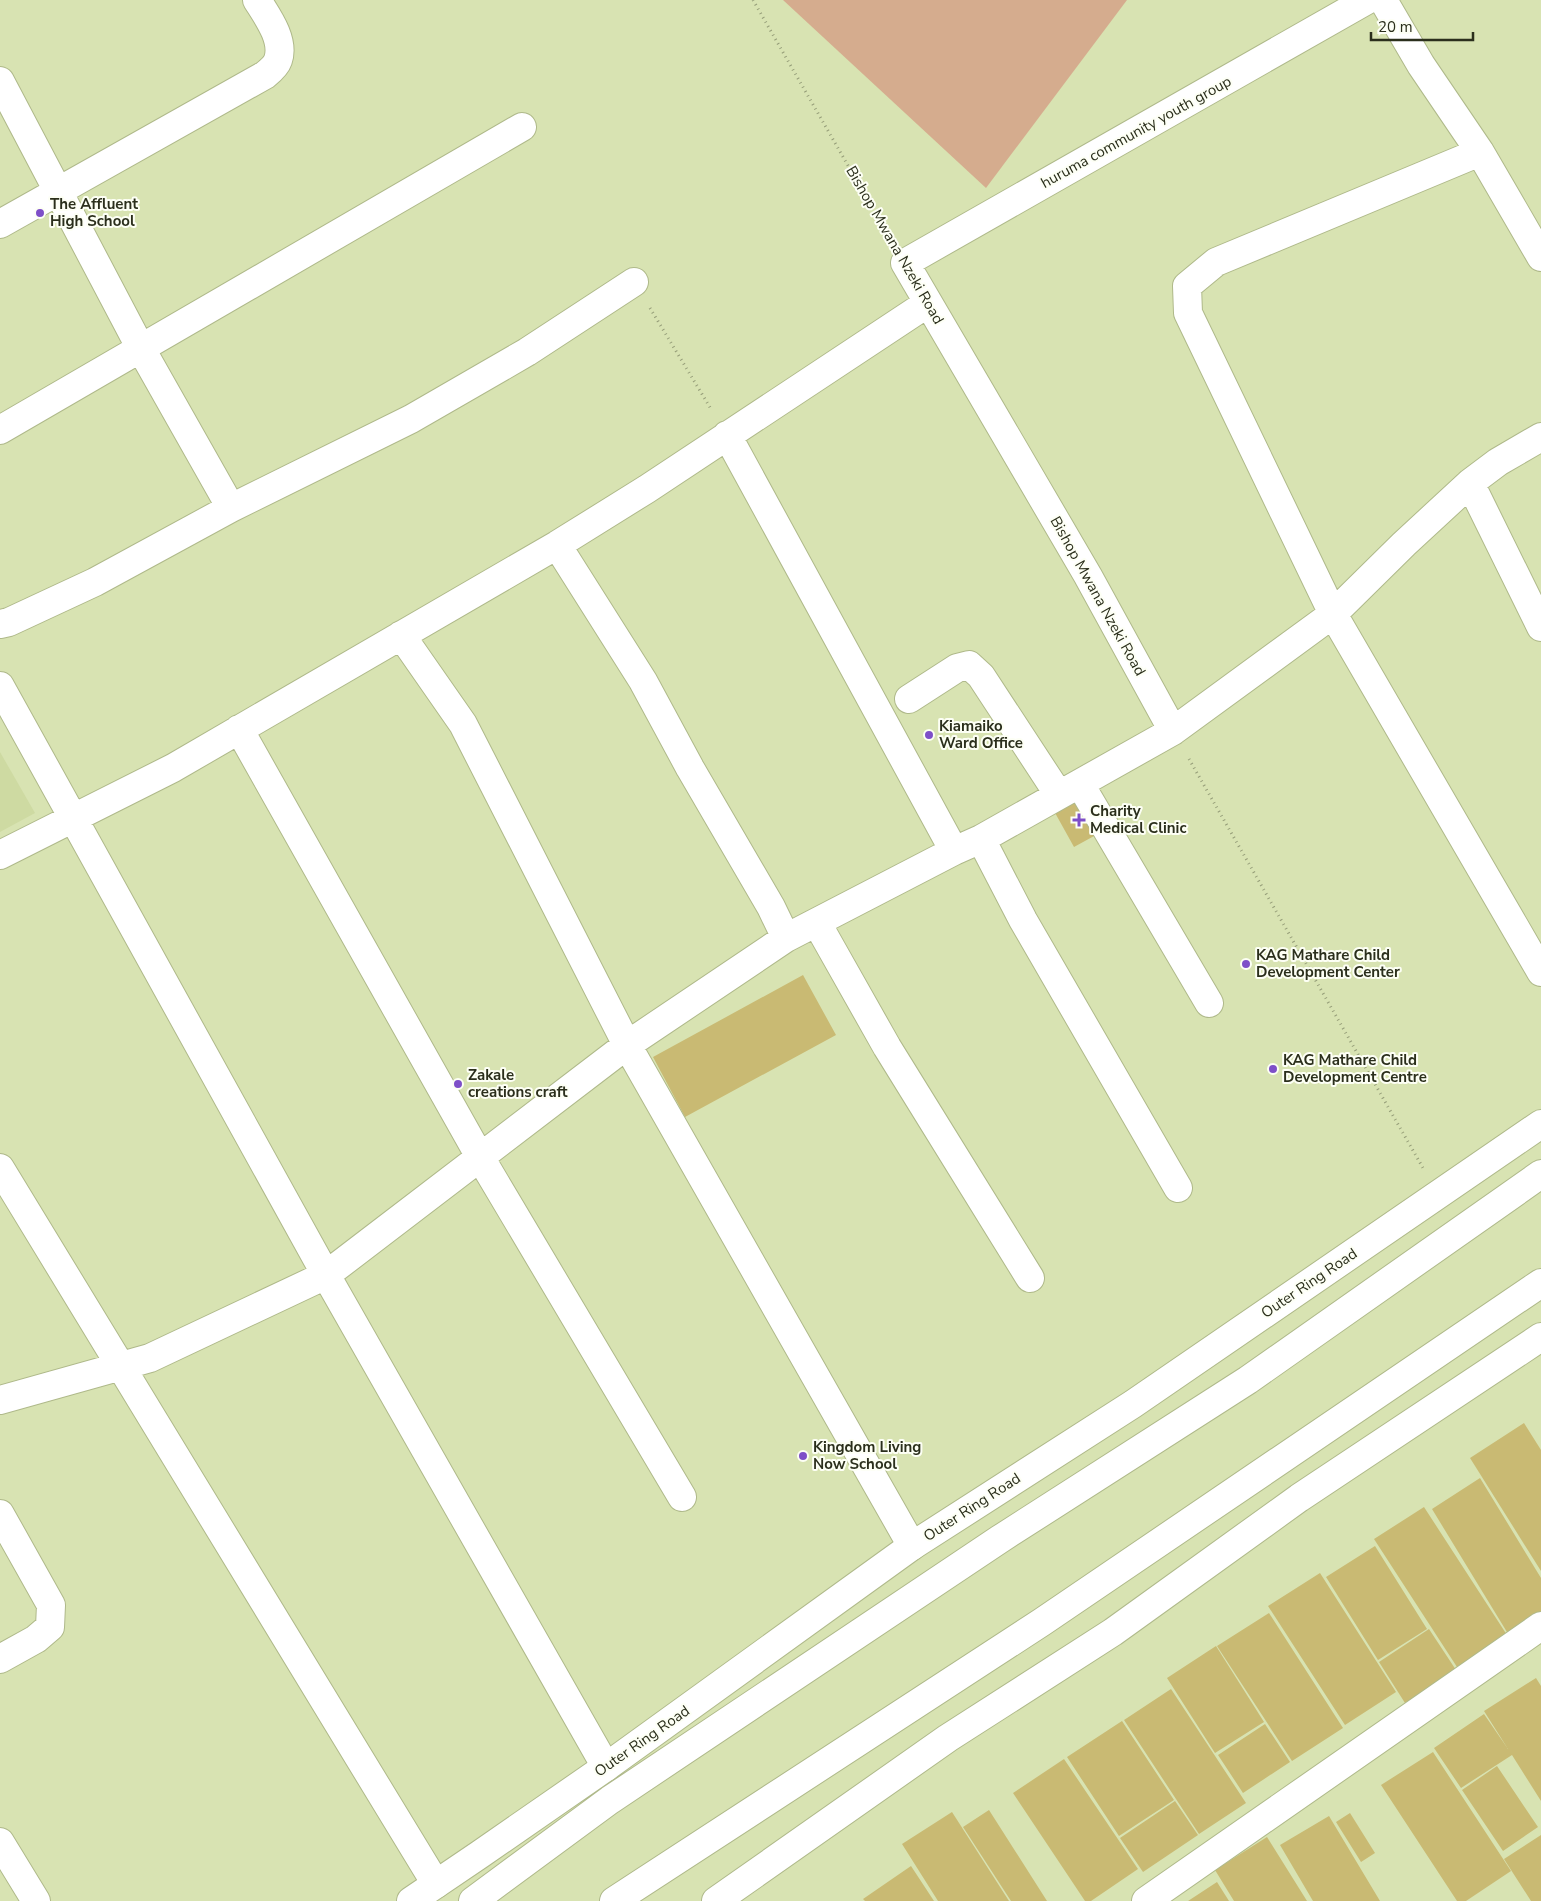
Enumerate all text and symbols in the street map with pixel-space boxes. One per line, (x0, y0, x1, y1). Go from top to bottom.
scale bar (1371, 10, 1474, 42)
text: 20 m (1378, 17, 1413, 37)
street label: huruma community youth group (1037, 71, 1235, 193)
street label: Bishop Mwana Nzeki Road (841, 162, 949, 328)
place label: The Affluent High School (50, 194, 138, 231)
marker: The Affluent High School (34, 207, 46, 219)
street label: Bishop Mwana Nzeki Road (1046, 513, 1150, 679)
place label: Kiamaiko Ward Office (939, 716, 1023, 753)
marker: Kiamaiko Ward Office (923, 729, 935, 741)
place label: Charity Medical Clinic (1090, 801, 1187, 838)
marker: Charity Medical Clinic (1072, 813, 1086, 827)
place label: KAG Mathare Child Development Center (1256, 945, 1400, 982)
marker: KAG Mathare Child Development Center (1240, 958, 1252, 970)
place label: KAG Mathare Child Development Centre (1283, 1050, 1427, 1087)
marker: KAG Mathare Child Development Centre (1267, 1063, 1279, 1075)
place label: Zakale creations craft (468, 1065, 568, 1102)
marker: Zakale creations craft (452, 1078, 464, 1090)
street label: Outer Ring Road (1257, 1243, 1361, 1323)
place label: Kingdom Living Now School (813, 1437, 921, 1474)
marker: Kingdom Living Now School (797, 1450, 809, 1462)
street label: Outer Ring Road (920, 1468, 1024, 1546)
street label: Outer Ring Road (590, 1701, 694, 1781)

